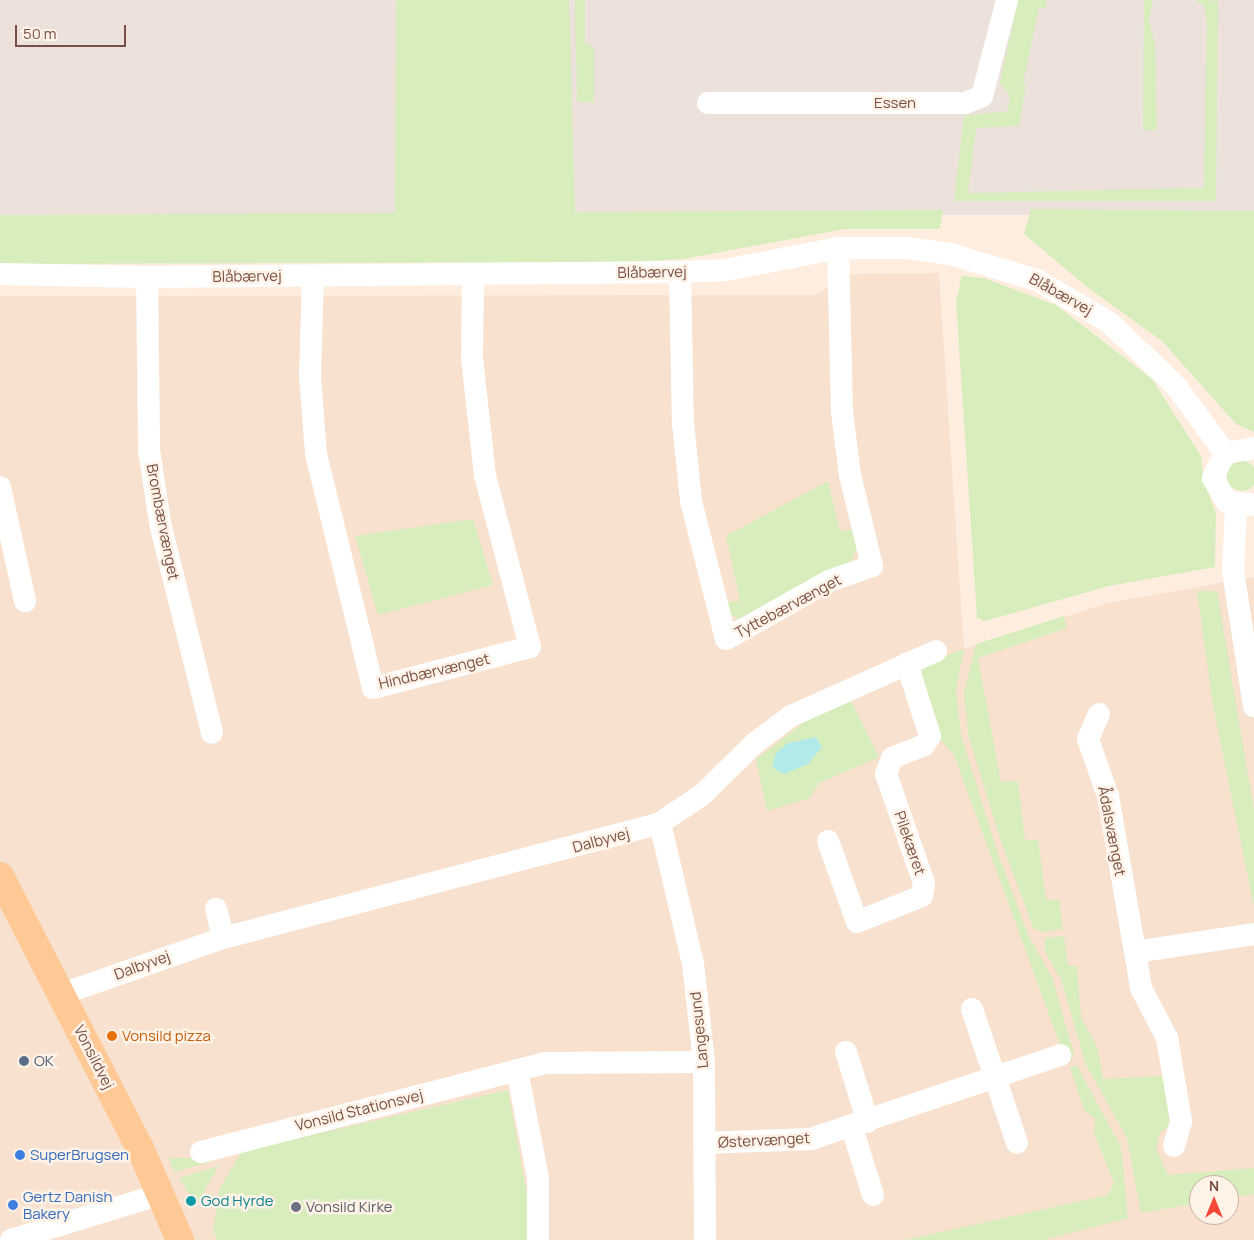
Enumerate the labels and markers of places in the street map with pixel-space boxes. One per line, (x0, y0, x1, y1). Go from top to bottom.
place label: Vonsild pizza (122, 1027, 211, 1045)
marker: Vonsild pizza (106, 1030, 118, 1042)
place label: OK (34, 1052, 54, 1070)
marker: OK (18, 1055, 30, 1067)
place label: SuperBrugsen (30, 1146, 129, 1164)
marker: SuperBrugsen (14, 1149, 26, 1161)
place label: Gertz Danish Bakery (23, 1187, 112, 1222)
place label: God Hyrde (201, 1192, 273, 1210)
marker: God Hyrde (185, 1195, 197, 1207)
place label: Vonsild Kirke (306, 1198, 393, 1216)
marker: Gertz Danish Bakery (7, 1199, 19, 1211)
marker: Vonsild Kirke (290, 1201, 302, 1213)

